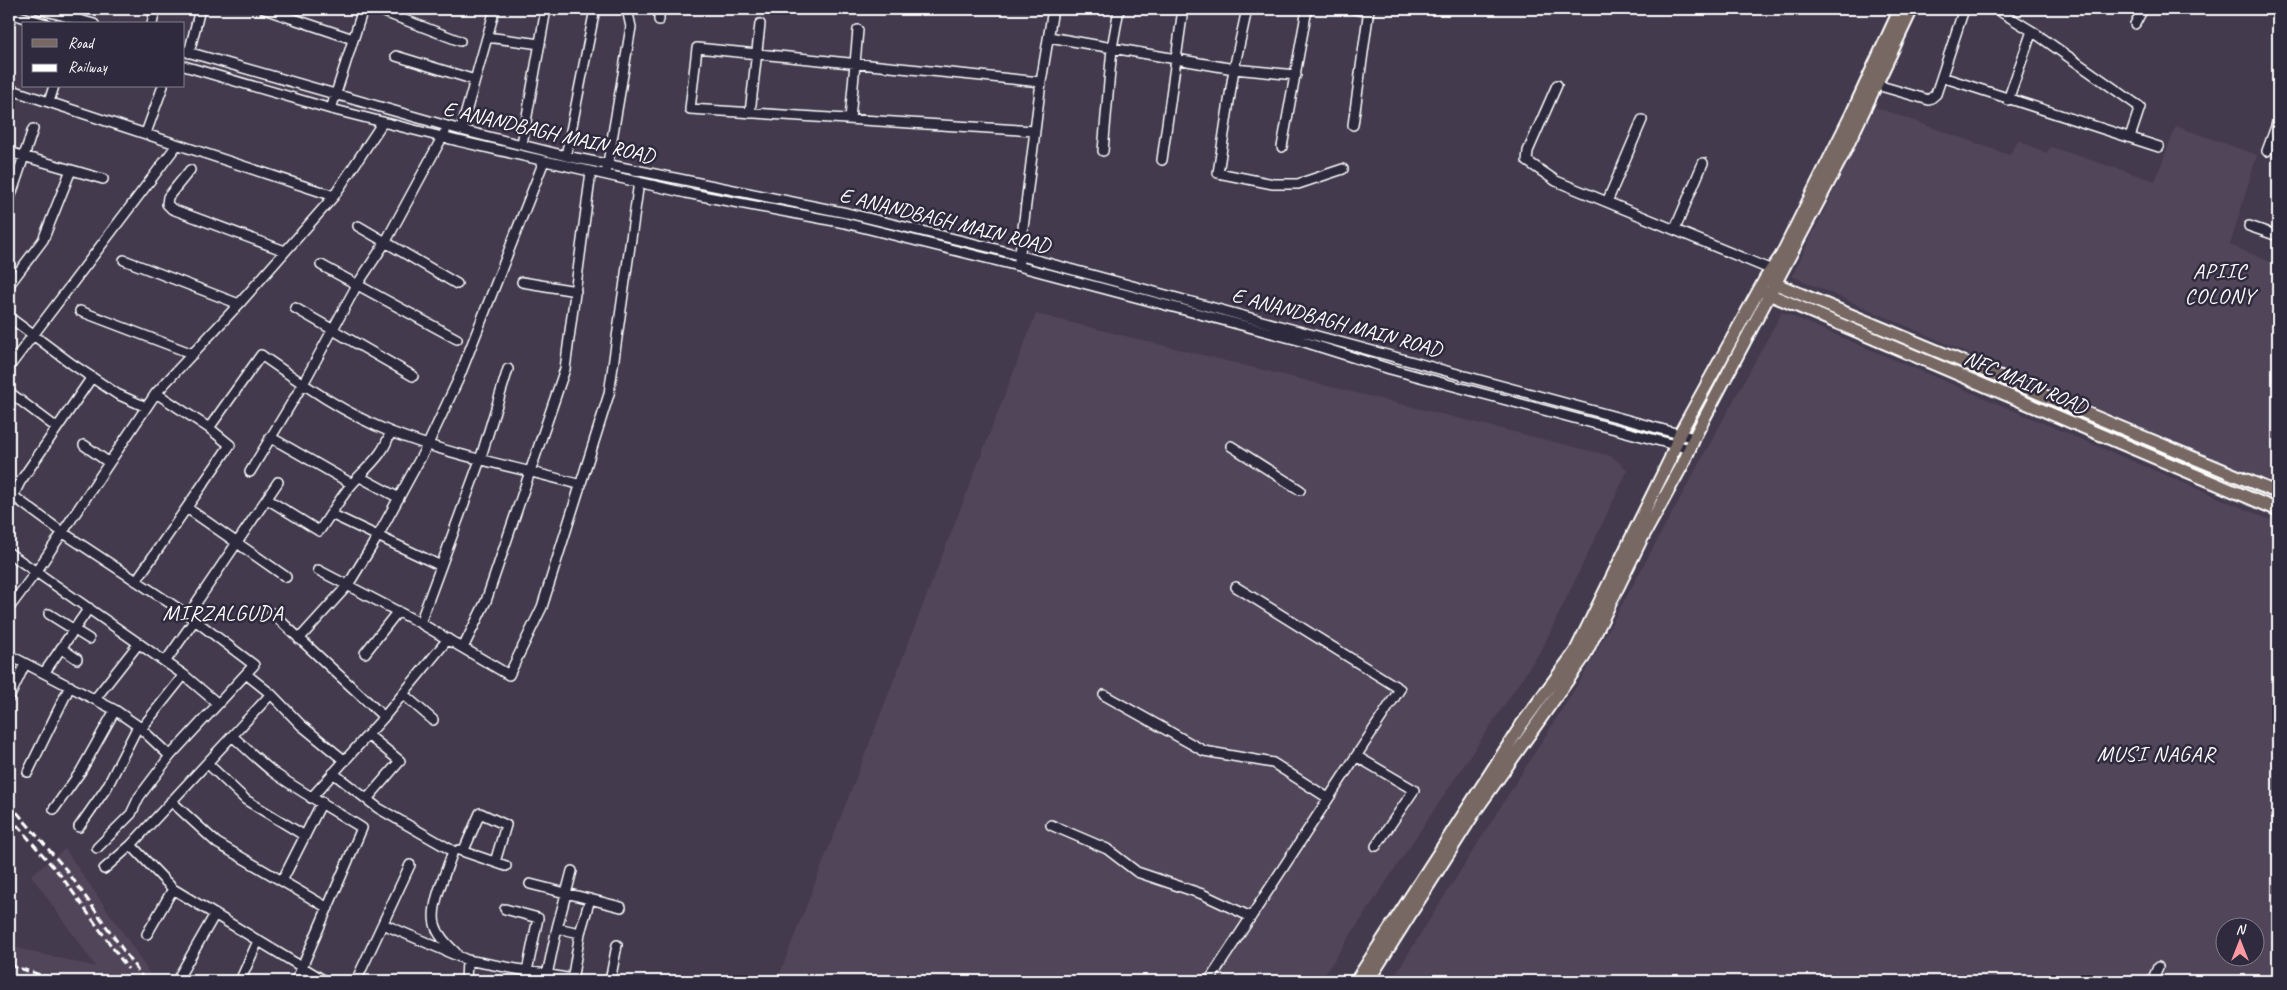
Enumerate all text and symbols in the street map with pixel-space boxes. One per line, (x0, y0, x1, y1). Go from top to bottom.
legend (22, 22, 185, 88)
text: Road (68, 34, 95, 53)
text: Railway (68, 58, 109, 77)
street label: E ANANDBAGH MAIN ROAD (441, 95, 659, 169)
street label: E ANANDBAGH MAIN ROAD (837, 181, 1055, 259)
district label: APIIC COLONY (2185, 257, 2258, 310)
street label: E ANANDBAGH MAIN ROAD (1229, 281, 1446, 363)
street label: NFC MAIN ROAD (1960, 344, 2093, 420)
district label: MIRZALGUDA (162, 599, 284, 627)
district label: MUSI NAGAR (2097, 740, 2217, 768)
north arrow (2214, 918, 2264, 968)
text: N (2236, 921, 2247, 938)

